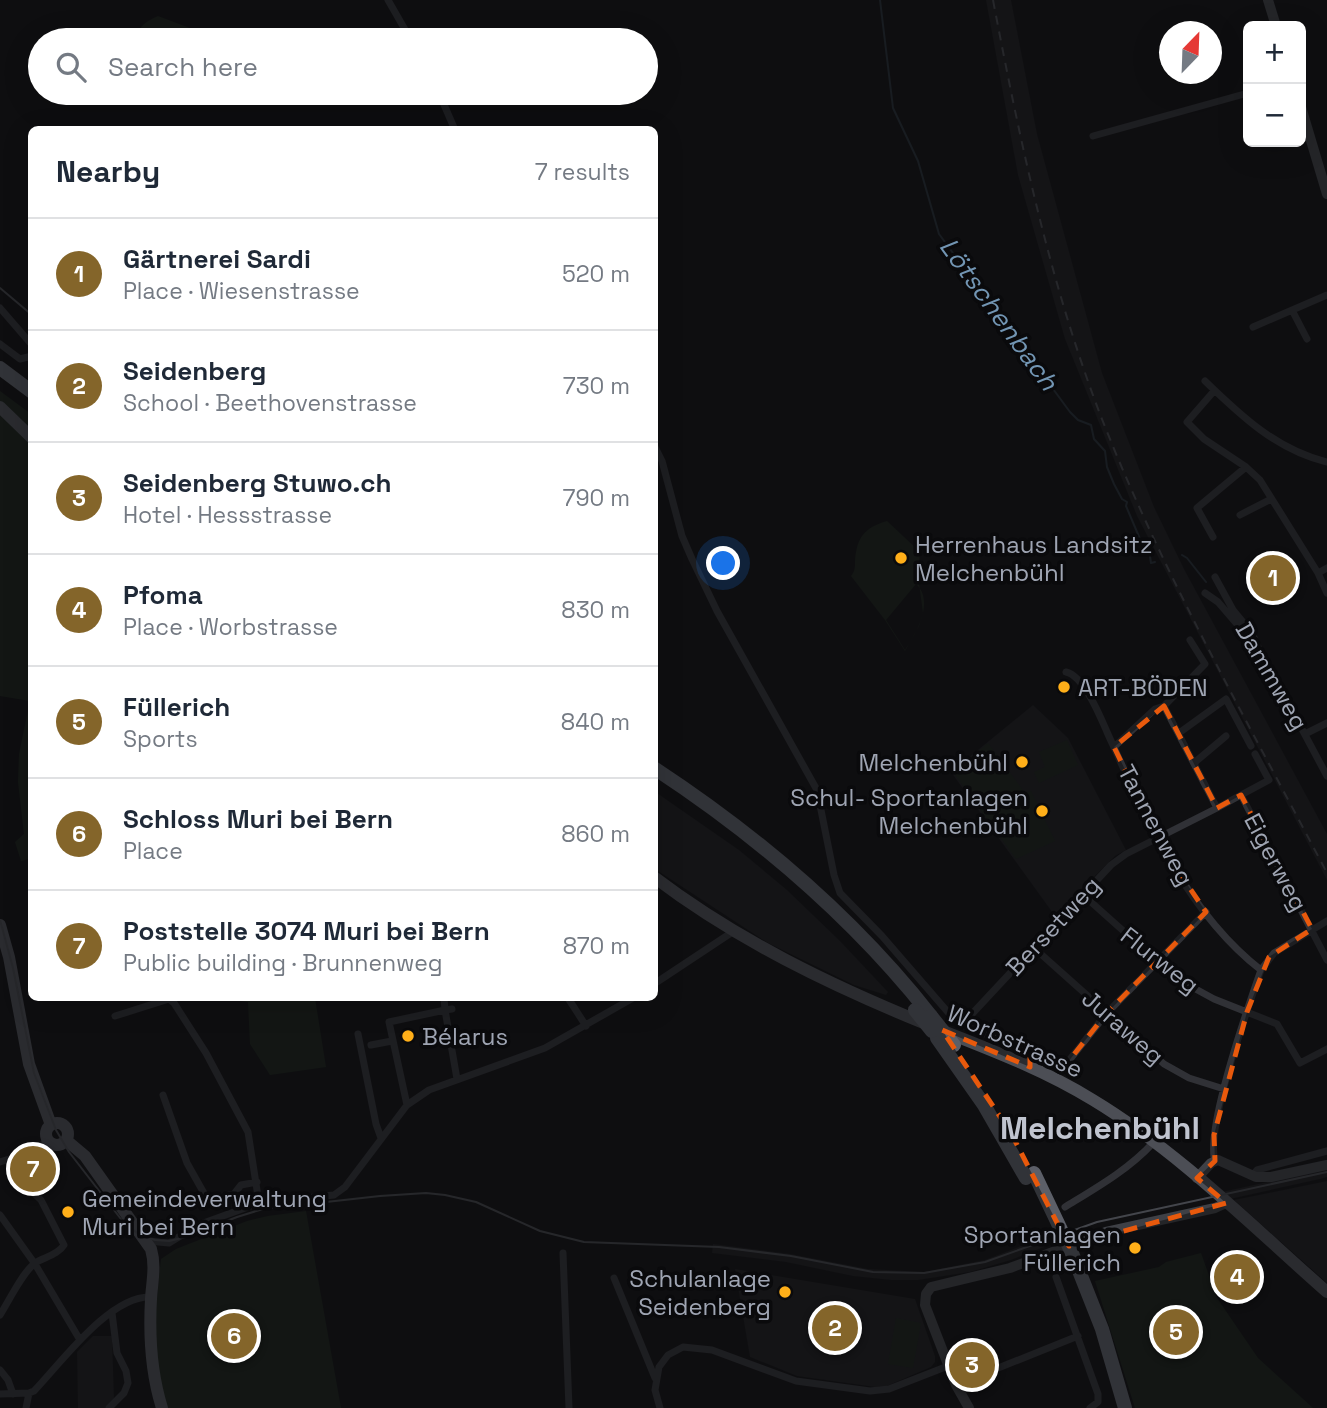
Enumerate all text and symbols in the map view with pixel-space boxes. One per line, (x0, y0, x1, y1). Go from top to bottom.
north arrow (1159, 21, 1222, 84)
map controls (1243, 21, 1306, 147)
button: + (1243, 21, 1306, 84)
search box (28, 28, 658, 105)
icon: search (52, 48, 90, 86)
text: Search here (108, 50, 258, 84)
button: − (1243, 84, 1306, 147)
text: Nearby (56, 152, 160, 191)
text: 7 results (535, 157, 630, 187)
water label: Lötschenbach (932, 231, 1067, 398)
text: Gärtnerei Sardi (123, 242, 311, 276)
text: 1 (74, 259, 84, 289)
text: 520 m (562, 259, 630, 289)
text: Place · Wiesenstrasse (123, 276, 360, 306)
text: Seidenberg (123, 354, 266, 388)
text: 2 (72, 371, 86, 401)
text: 730 m (563, 371, 630, 401)
text: School · Beethovenstrasse (123, 388, 417, 418)
text: Seidenberg Stuwo.ch (123, 466, 391, 500)
text: 3 (72, 483, 86, 513)
text: 790 m (563, 483, 630, 513)
text: Hotel · Hessstrasse (123, 500, 332, 530)
place label: Herrenhaus Landsitz Melchenbühl (915, 529, 1152, 588)
your location (706, 546, 740, 580)
marker: Herrenhaus Landsitz Melchenbühl (893, 550, 909, 566)
pin: 1 (1250, 552, 1296, 604)
text: Pfoma (123, 578, 203, 612)
text: 4 (72, 595, 86, 625)
text: 830 m (561, 595, 630, 625)
text: Place · Worbstrasse (123, 612, 338, 642)
street label: Dammweg (1229, 617, 1315, 735)
place label: ART-BÖDEN (1078, 672, 1208, 703)
marker: ART-BÖDEN (1056, 679, 1072, 695)
text: Füllerich (123, 690, 230, 724)
text: 5 (72, 707, 86, 737)
text: 840 m (561, 707, 630, 737)
text: Sports (123, 724, 198, 754)
place label: Melchenbühl (858, 747, 1008, 778)
marker: Melchenbühl (1014, 754, 1030, 770)
street label: Tannenweg (1111, 759, 1201, 891)
place label: Schul- Sportanlagen Melchenbühl (790, 782, 1028, 841)
text: Schloss Muri bei Bern (123, 802, 393, 836)
marker: Schul- Sportanlagen Melchenbühl (1034, 803, 1050, 819)
street label: Eigerweg (1237, 808, 1315, 916)
text: 6 (72, 819, 86, 849)
text: 860 m (561, 819, 630, 849)
text: Place (123, 836, 183, 866)
street label: Bersetweg (999, 870, 1107, 982)
text: Poststelle 3074 Muri bei Bern (123, 914, 490, 948)
street label: Flurweg (1115, 920, 1205, 1000)
text: 7 (73, 931, 85, 961)
text: 870 m (563, 931, 630, 961)
text: Public building · Brunnenweg (123, 948, 443, 978)
street label: Juraweg (1075, 983, 1171, 1071)
street label: Worbstrasse (942, 997, 1088, 1085)
place label: Bélarus (422, 1021, 508, 1052)
marker: Bélarus (400, 1028, 416, 1044)
district label: Melchenbühl (1000, 1108, 1200, 1148)
pin: 7 (10, 1143, 56, 1195)
place label: Gemeindeverwaltung Muri bei Bern (82, 1183, 327, 1242)
marker: Gemeindeverwaltung Muri bei Bern (60, 1204, 76, 1220)
place label: Sportanlagen Füllerich (964, 1219, 1121, 1278)
marker: Sportanlagen Füllerich (1127, 1240, 1143, 1256)
pin: 4 (1214, 1251, 1260, 1303)
place label: Schulanlage Seidenberg (629, 1263, 771, 1322)
marker: Schulanlage Seidenberg (777, 1284, 793, 1300)
pin: 2 (812, 1302, 858, 1354)
pin: 5 (1153, 1306, 1199, 1358)
pin: 6 (211, 1310, 257, 1362)
pin: 3 (949, 1339, 995, 1391)

